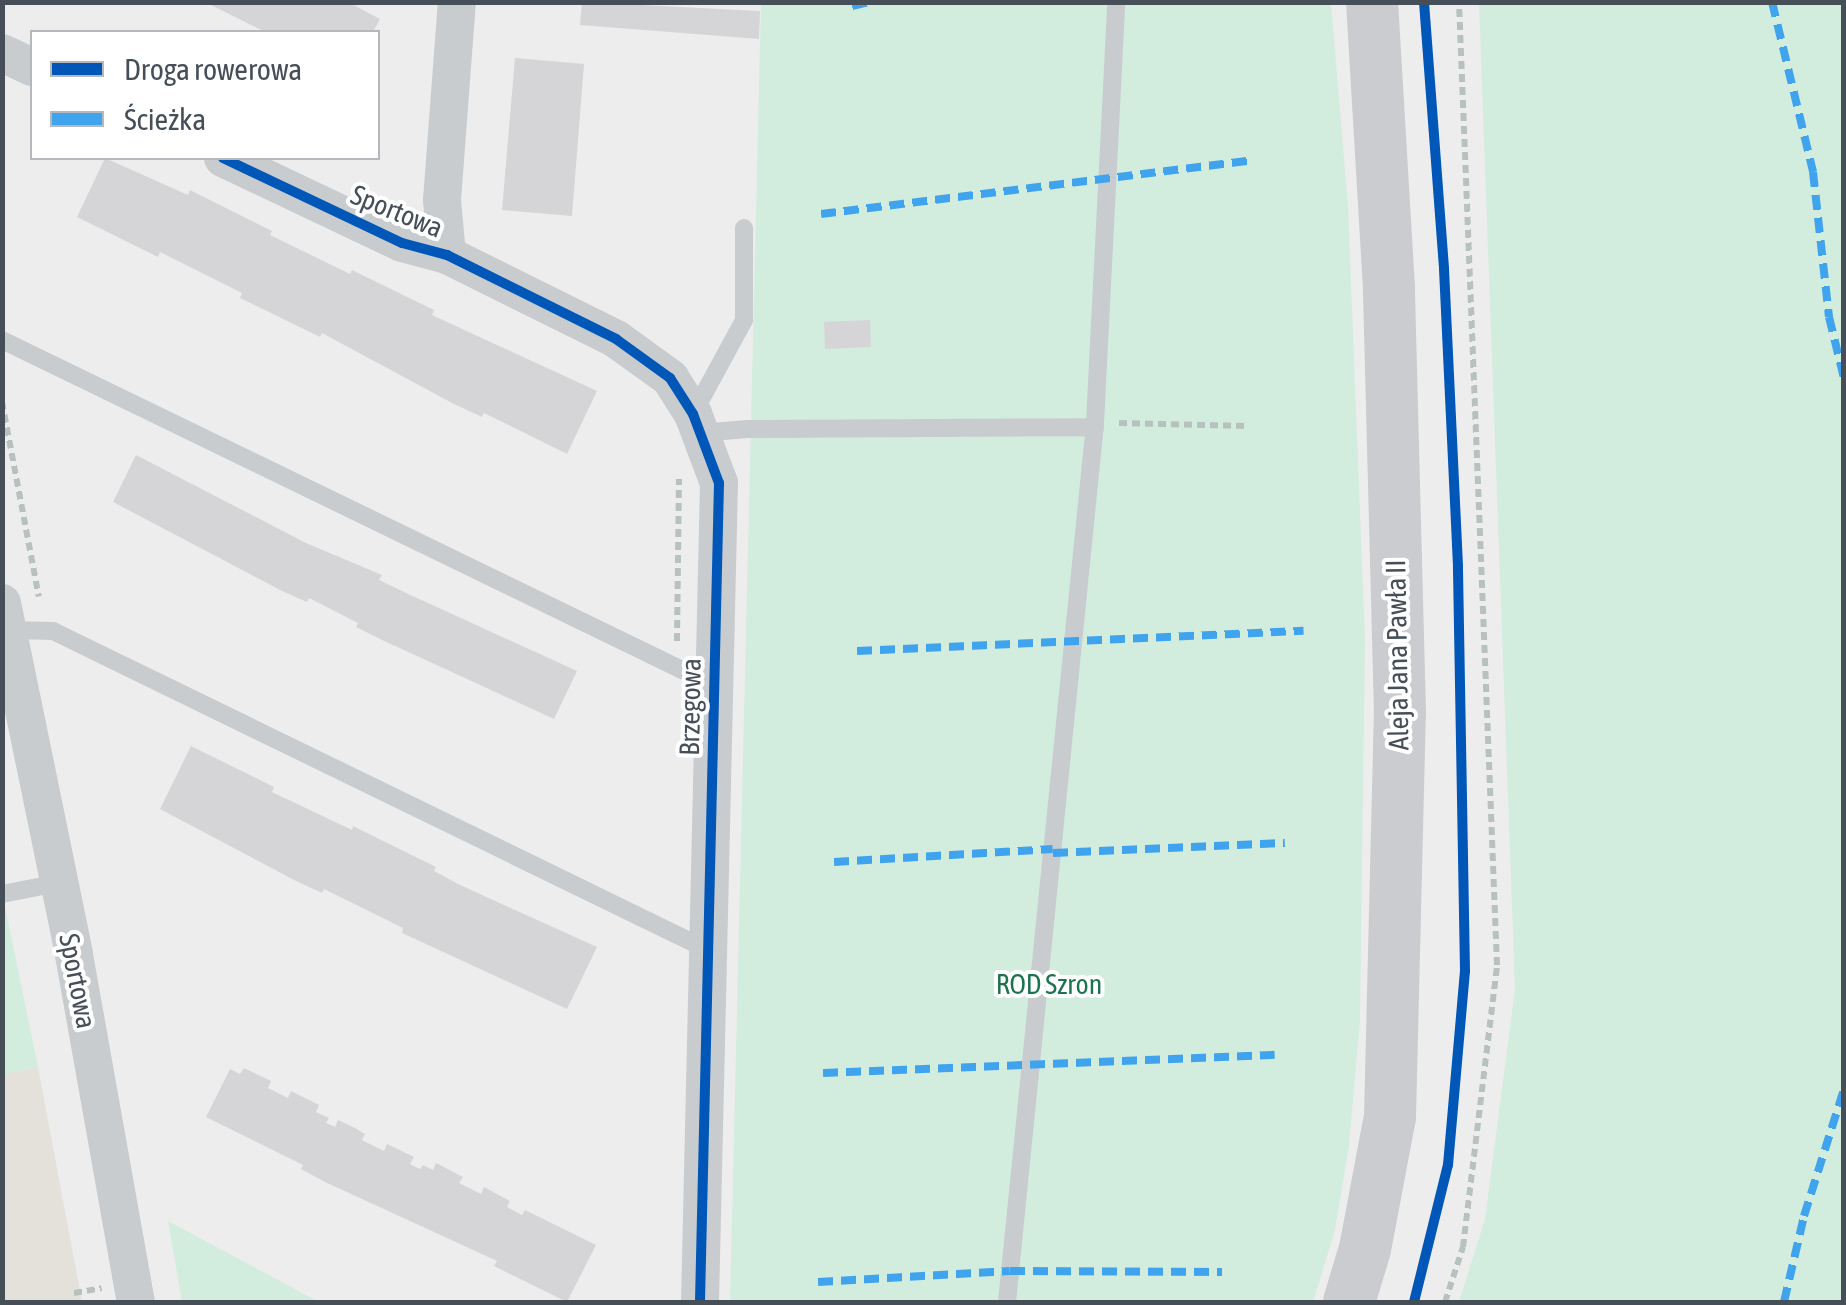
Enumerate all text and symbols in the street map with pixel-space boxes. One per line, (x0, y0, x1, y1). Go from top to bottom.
legend (30, 30, 380, 160)
text: Droga rowerowa (124, 52, 302, 86)
text: Ścieżka (124, 102, 206, 136)
street label: Sportowa (346, 177, 448, 245)
street label: Aleja Jana Pawła II (1379, 559, 1415, 751)
street label: Brzegowa (672, 658, 708, 756)
street label: Sportowa (52, 931, 104, 1031)
park label: ROD Szron (996, 967, 1102, 1001)

